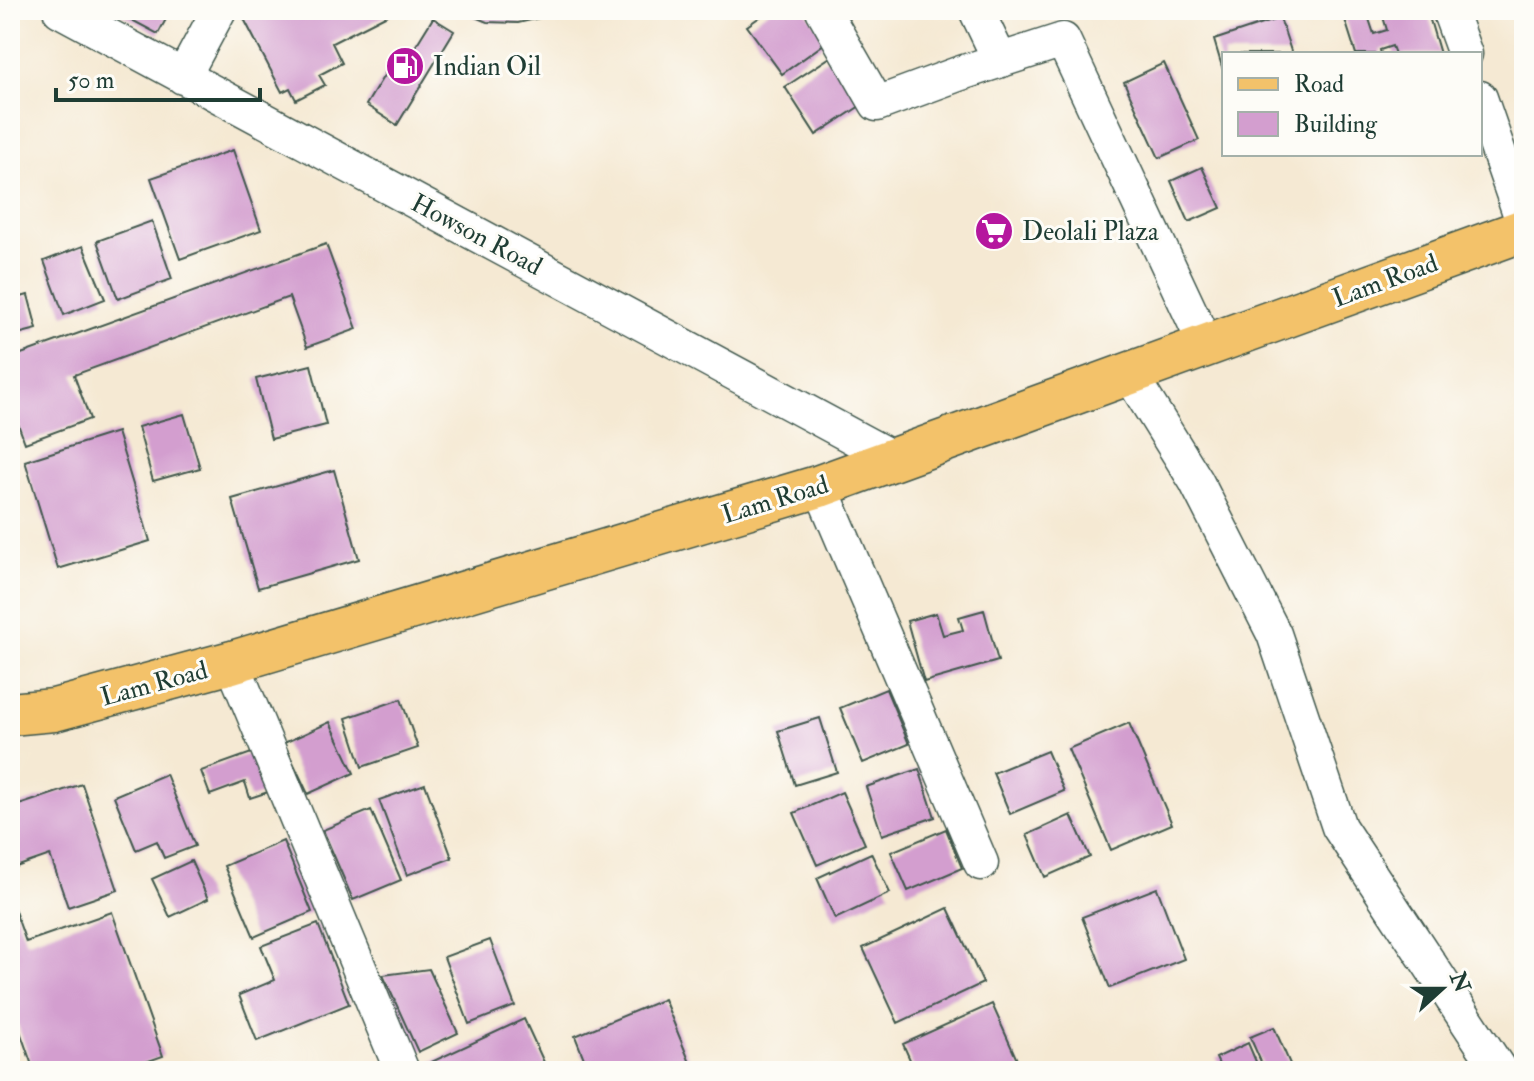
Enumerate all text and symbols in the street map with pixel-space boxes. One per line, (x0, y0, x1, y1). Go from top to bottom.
fuel station icon: Indian Oil (384, 45, 426, 87)
place label: Indian Oil (433, 51, 541, 83)
scale bar (56, 52, 260, 102)
legend (1222, 52, 1482, 156)
text: 50 m (68, 65, 115, 96)
text: Road (1294, 69, 1344, 100)
text: Building (1294, 109, 1378, 140)
street label: Howson Road (405, 187, 548, 283)
supermarket icon: Deolali Plaza (973, 210, 1015, 252)
place label: Deolali Plaza (1022, 216, 1159, 248)
street label: Lam Road (1328, 247, 1442, 315)
street label: Lam Road (718, 469, 833, 531)
street label: Lam Road (97, 654, 211, 714)
north arrow (1402, 949, 1482, 1029)
text: N (1443, 967, 1476, 997)

